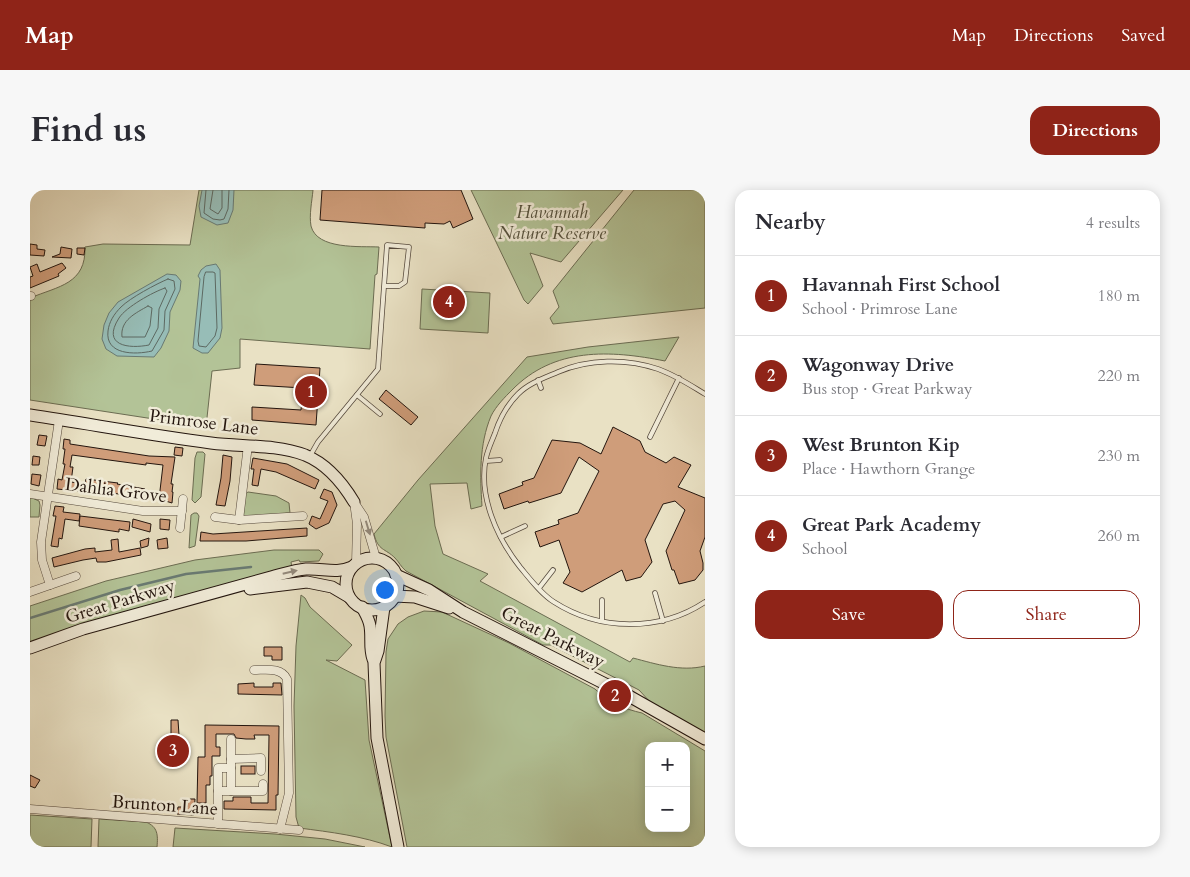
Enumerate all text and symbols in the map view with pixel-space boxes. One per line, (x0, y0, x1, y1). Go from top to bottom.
text: Map (25, 19, 74, 52)
text: Map (952, 23, 986, 48)
text: Directions (1014, 23, 1093, 48)
text: Saved (1121, 23, 1165, 48)
text: Find us (30, 106, 146, 154)
button: Directions (1030, 106, 1160, 155)
park label: Havannah Nature Reserve (498, 200, 607, 246)
text: Nearby (755, 208, 826, 237)
text: 4 results (1086, 212, 1140, 234)
text: Havannah First School (802, 272, 1000, 298)
pin: 4 (433, 283, 465, 321)
text: 1 (767, 285, 775, 307)
text: 180 m (1098, 285, 1140, 307)
text: School · Primrose Lane (802, 298, 958, 320)
text: Wagonway Drive (802, 352, 954, 378)
text: 2 (767, 365, 775, 387)
text: 220 m (1098, 365, 1140, 387)
pin: 1 (295, 373, 327, 411)
text: Bus stop · Great Parkway (802, 378, 973, 400)
street label: Primrose Lane (148, 403, 260, 442)
text: West Brunton Kip (802, 432, 960, 458)
text: 3 (767, 445, 775, 467)
text: 230 m (1098, 445, 1140, 467)
text: Place · Hawthorn Grange (802, 458, 975, 480)
street label: Dahlia Grove (64, 472, 168, 509)
text: Great Park Academy (802, 512, 981, 538)
one-way arrow (365, 521, 373, 536)
text: 4 (767, 525, 775, 547)
text: 260 m (1098, 525, 1140, 547)
text: School (802, 538, 847, 560)
one-way arrow (282, 568, 297, 576)
street label: Great Parkway (62, 573, 179, 630)
your location (372, 577, 398, 603)
button: Save (755, 590, 943, 639)
button: Share (953, 590, 1140, 639)
street label: Great Parkway (496, 601, 610, 675)
pin: 2 (599, 677, 631, 715)
pin: 3 (157, 732, 189, 770)
map controls (645, 742, 690, 832)
button: + (645, 742, 690, 787)
button: − (645, 787, 690, 832)
street label: Brunton Lane (111, 789, 219, 822)

